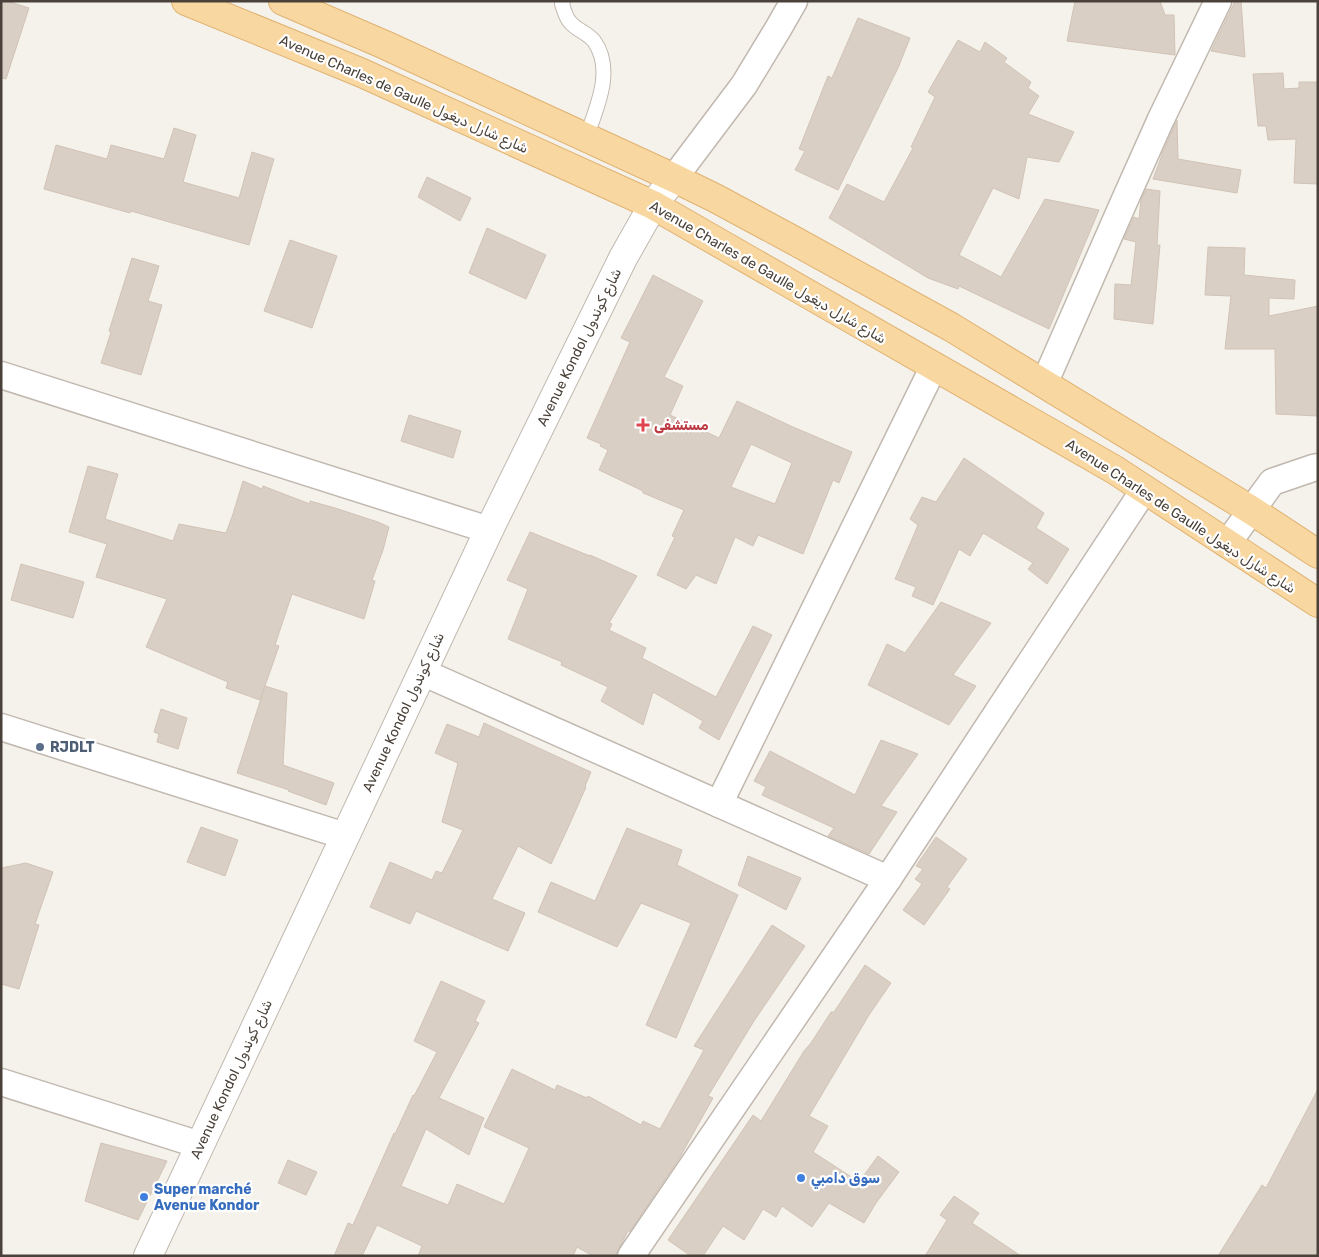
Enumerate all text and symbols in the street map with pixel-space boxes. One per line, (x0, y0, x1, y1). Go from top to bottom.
street label: Avenue Charles de Gaulle شارع شارل ديغول (276, 32, 531, 159)
street label: Avenue Charles de Gaulle شارع شارل ديغول (645, 197, 889, 349)
street label: Avenue Kondol شارع كوندول (534, 265, 627, 430)
place label: مستشفى (654, 417, 709, 434)
marker: مستشفى (636, 418, 650, 432)
street label: Avenue Charles de Gaulle شارع شارل ديغول (1062, 436, 1299, 599)
street label: Avenue Kondol شارع كوندول (359, 630, 450, 795)
place label: RJDLT (50, 739, 95, 756)
marker: RJDLT (34, 741, 46, 753)
street label: Avenue Kondol شارع كوندول (187, 997, 278, 1162)
place label: سوق دامبي (811, 1170, 880, 1189)
marker: سوق دامبي (795, 1172, 807, 1184)
place label: Super marché Avenue Kondor (154, 1181, 260, 1214)
marker: Super marché Avenue Kondor (138, 1191, 150, 1203)

